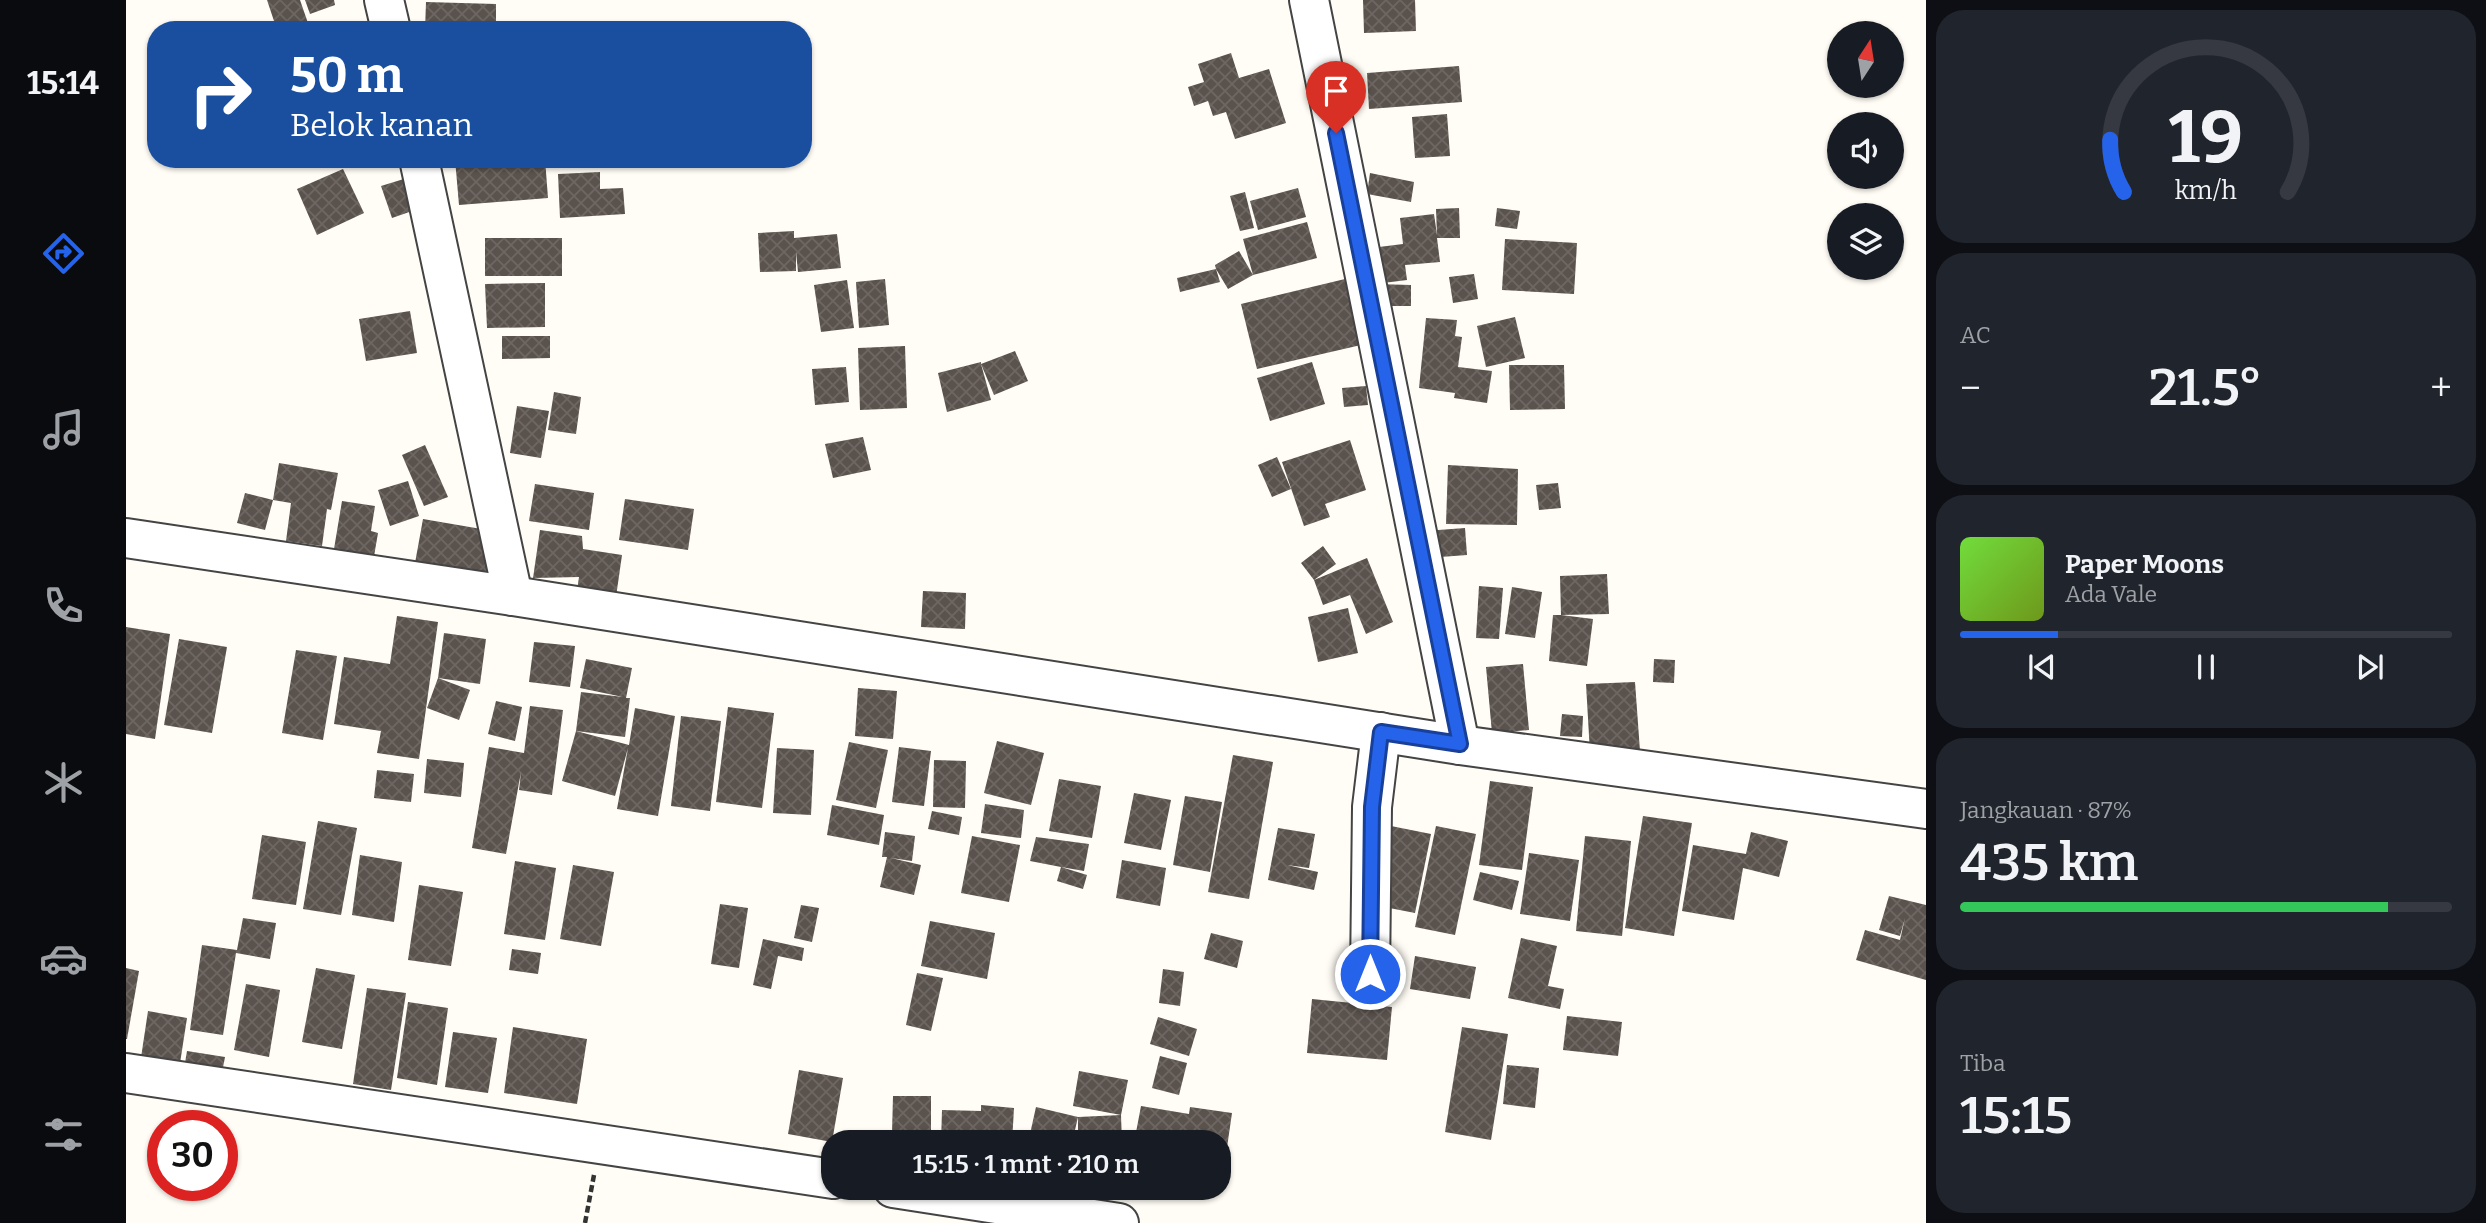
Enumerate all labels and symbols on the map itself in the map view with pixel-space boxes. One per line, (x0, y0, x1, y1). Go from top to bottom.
north arrow (1827, 21, 1904, 98)
pin (1306, 61, 1366, 133)
position arrow (1333, 937, 1407, 1011)
speed limit sign: 30 (147, 1110, 238, 1201)

